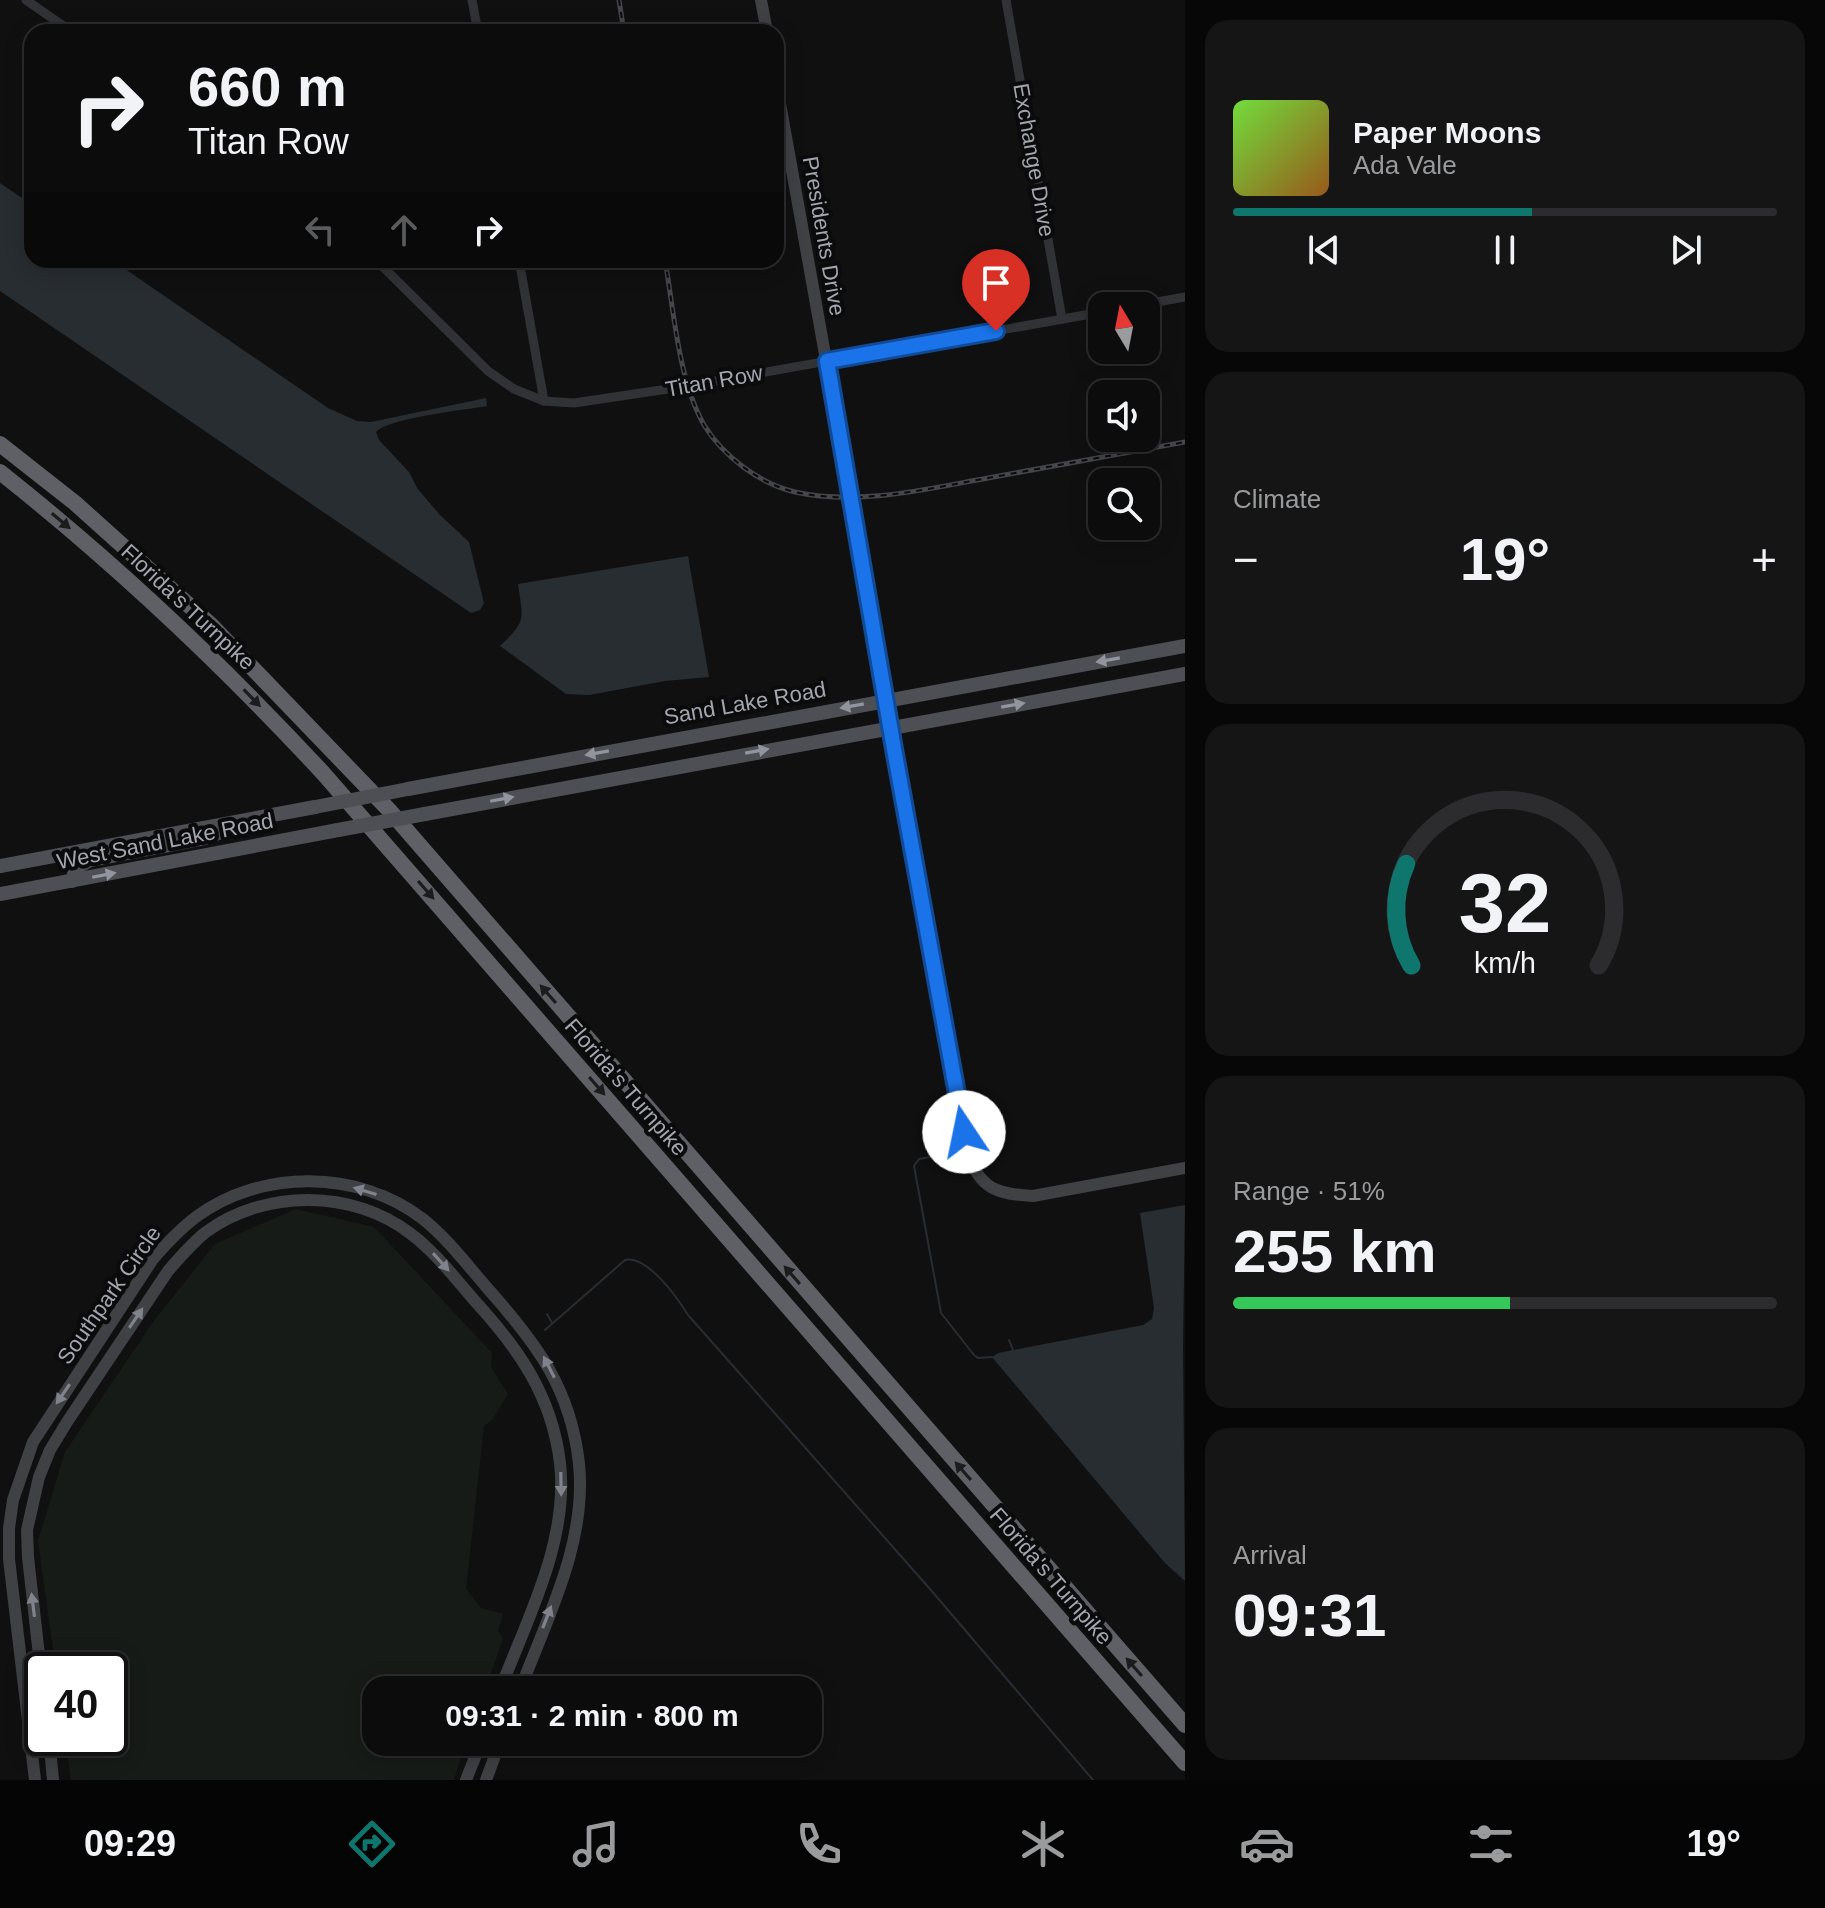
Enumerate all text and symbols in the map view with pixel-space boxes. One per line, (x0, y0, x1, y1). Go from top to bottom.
text: 660 m (188, 55, 347, 118)
icon: right (56, 56, 160, 160)
street label: Exchange Drive (1008, 81, 1060, 239)
text: Paper Moons (1353, 116, 1541, 149)
text: Titan Row (188, 121, 349, 162)
text: Ada Vale (1353, 150, 1457, 180)
street label: Presidents Drive (798, 154, 850, 318)
icon: left (298, 208, 342, 252)
icon: ahead (382, 208, 426, 252)
icon: right (466, 208, 510, 252)
icon: previous (1302, 228, 1346, 272)
icon: pause (1483, 228, 1527, 272)
icon: next (1664, 228, 1708, 272)
pin (962, 249, 1030, 331)
icon: arrive (974, 261, 1018, 305)
north arrow (1088, 292, 1160, 364)
map controls (1088, 292, 1160, 540)
street label: Titan Row (663, 360, 765, 402)
button: sound (1088, 380, 1160, 452)
button: search (1088, 468, 1160, 540)
text: Climate (1233, 484, 1321, 514)
one-way arrow (50, 512, 70, 529)
text: 19° (1460, 526, 1550, 593)
text: − (1233, 535, 1259, 584)
text: + (1751, 535, 1777, 584)
street label: Florida's Turnpike (116, 539, 260, 675)
one-way arrow (1095, 655, 1120, 667)
street label: Sand Lake Road (662, 676, 828, 730)
one-way arrow (242, 688, 260, 707)
one-way arrow (1001, 698, 1026, 710)
one-way arrow (840, 701, 865, 713)
one-way arrow (745, 745, 770, 757)
one-way arrow (584, 748, 609, 760)
one-way arrow (490, 793, 515, 805)
street label: West Sand Lake Road (55, 808, 275, 874)
text: 32 (1459, 857, 1551, 950)
one-way arrow (92, 868, 117, 880)
one-way arrow (417, 880, 434, 900)
text: km/h (1474, 947, 1536, 979)
one-way arrow (540, 984, 558, 1003)
street label: Florida's Turnpike (560, 1014, 692, 1160)
one-way arrow (588, 1076, 605, 1096)
position arrow (922, 1090, 1006, 1174)
text: Range · 51% (1233, 1176, 1385, 1206)
one-way arrow (352, 1184, 376, 1197)
text: 255 km (1233, 1218, 1437, 1285)
street label: Southpark Circle (52, 1221, 166, 1369)
one-way arrow (431, 1253, 449, 1272)
one-way arrow (784, 1265, 801, 1285)
one-way arrow (128, 1308, 143, 1329)
one-way arrow (542, 1356, 555, 1379)
one-way arrow (56, 1384, 71, 1405)
one-way arrow (955, 1461, 972, 1481)
one-way arrow (555, 1472, 567, 1497)
street label: Florida's Turnpike (985, 1503, 1117, 1649)
text: Arrival (1233, 1540, 1307, 1570)
text: 09:31 (1233, 1582, 1386, 1649)
one-way arrow (27, 1592, 40, 1617)
one-way arrow (541, 1605, 554, 1629)
speed limit sign: 40 (24, 1652, 128, 1756)
one-way arrow (1126, 1657, 1143, 1677)
text: 09:31 · 2 min · 800 m (445, 1699, 739, 1732)
icon: directions (344, 1816, 400, 1872)
icon: music (568, 1816, 624, 1872)
icon: phone (791, 1816, 847, 1872)
icon: climate (1015, 1816, 1071, 1872)
icon: car (1239, 1816, 1295, 1872)
icon: filters (1463, 1816, 1519, 1872)
text: 09:29 (84, 1823, 176, 1864)
text: 19° (1687, 1823, 1741, 1864)

